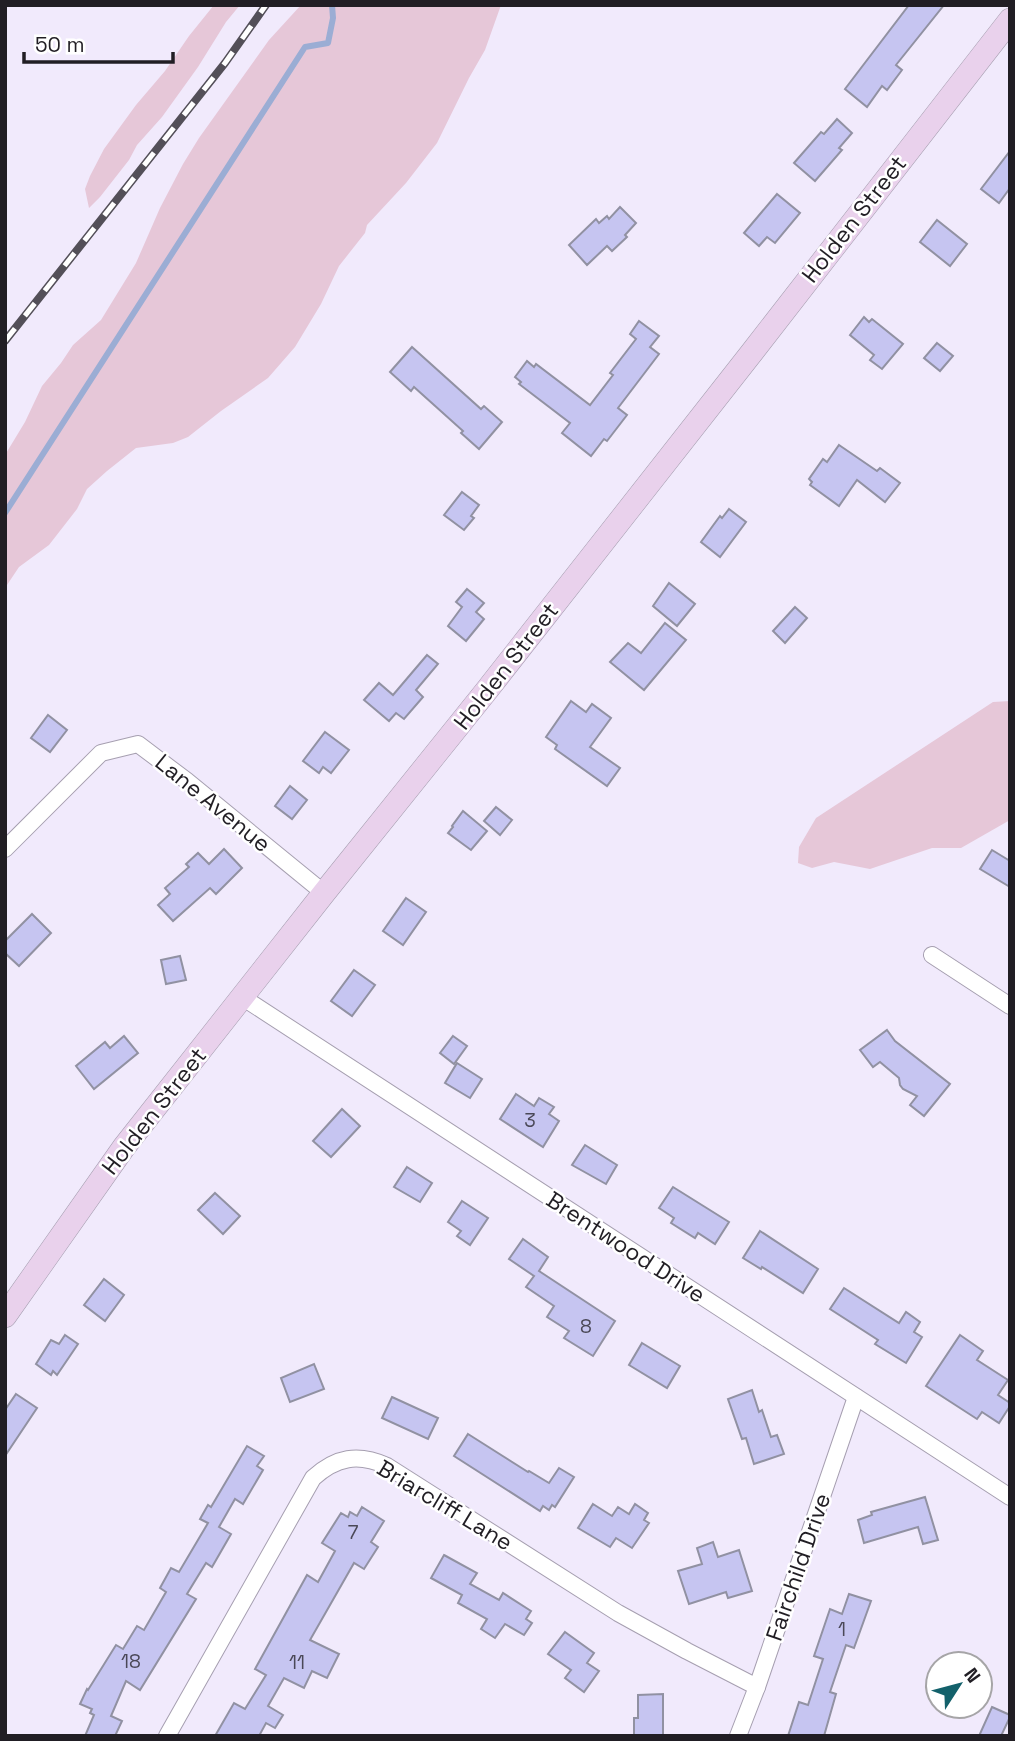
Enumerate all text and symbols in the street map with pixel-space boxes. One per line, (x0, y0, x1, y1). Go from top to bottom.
scale bar (24, 21, 173, 65)
text: 50 m (35, 31, 85, 58)
street label: Holden Street (795, 149, 913, 289)
street label: Holden Street (447, 596, 565, 736)
street label: Lane Avenue (149, 747, 277, 859)
street label: Holden Street (95, 1041, 213, 1181)
house number: 3 (524, 1108, 536, 1133)
street label: Brentwood Drive (541, 1184, 711, 1310)
house number: 8 (580, 1314, 592, 1339)
street label: Briarcliff Lane (372, 1453, 518, 1557)
street label: Fairchild Drive (759, 1489, 837, 1645)
house number: 7 (348, 1520, 359, 1545)
house number: 1 (838, 1617, 846, 1642)
house number: 18 (121, 1649, 141, 1674)
house number: 11 (289, 1650, 305, 1675)
north arrow (924, 1650, 994, 1720)
text: N (958, 1663, 986, 1688)

